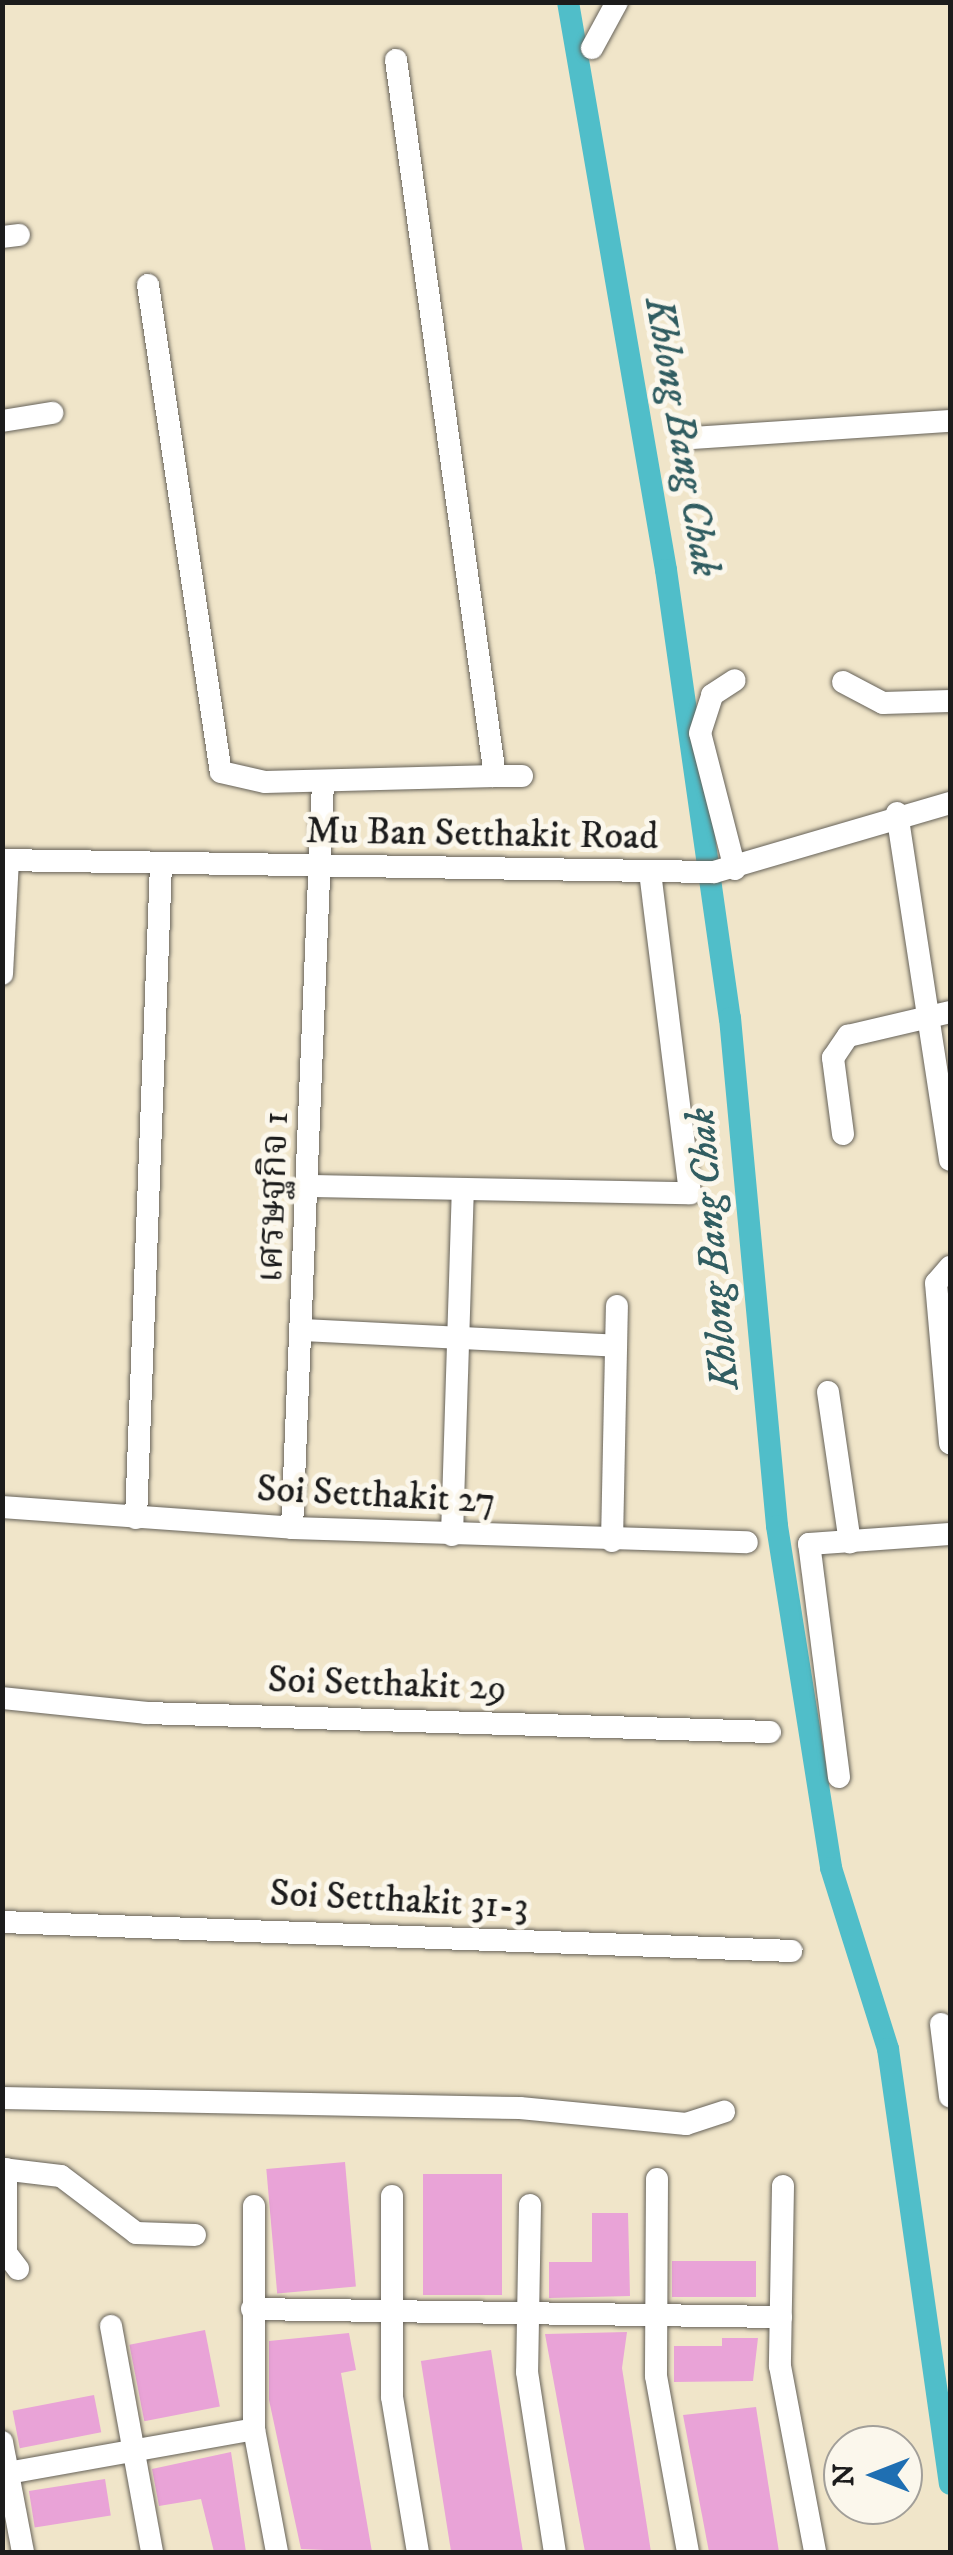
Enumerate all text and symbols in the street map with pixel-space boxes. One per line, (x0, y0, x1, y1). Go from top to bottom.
water label: Khlong Bang Chak (633, 294, 729, 580)
street label: Mu Ban Setthakit Road (305, 809, 659, 861)
water label: Khlong Bang Chak (678, 1106, 750, 1392)
street label: เศรษฐกิจ 1 (248, 1110, 300, 1284)
street label: Soi Setthakit 27 (255, 1467, 497, 1525)
street label: Soi Setthakit 29 (267, 1658, 507, 1712)
street label: Soi Setthakit 31-3 (269, 1871, 529, 1931)
north arrow (823, 2425, 923, 2525)
text: N (827, 2464, 862, 2487)

